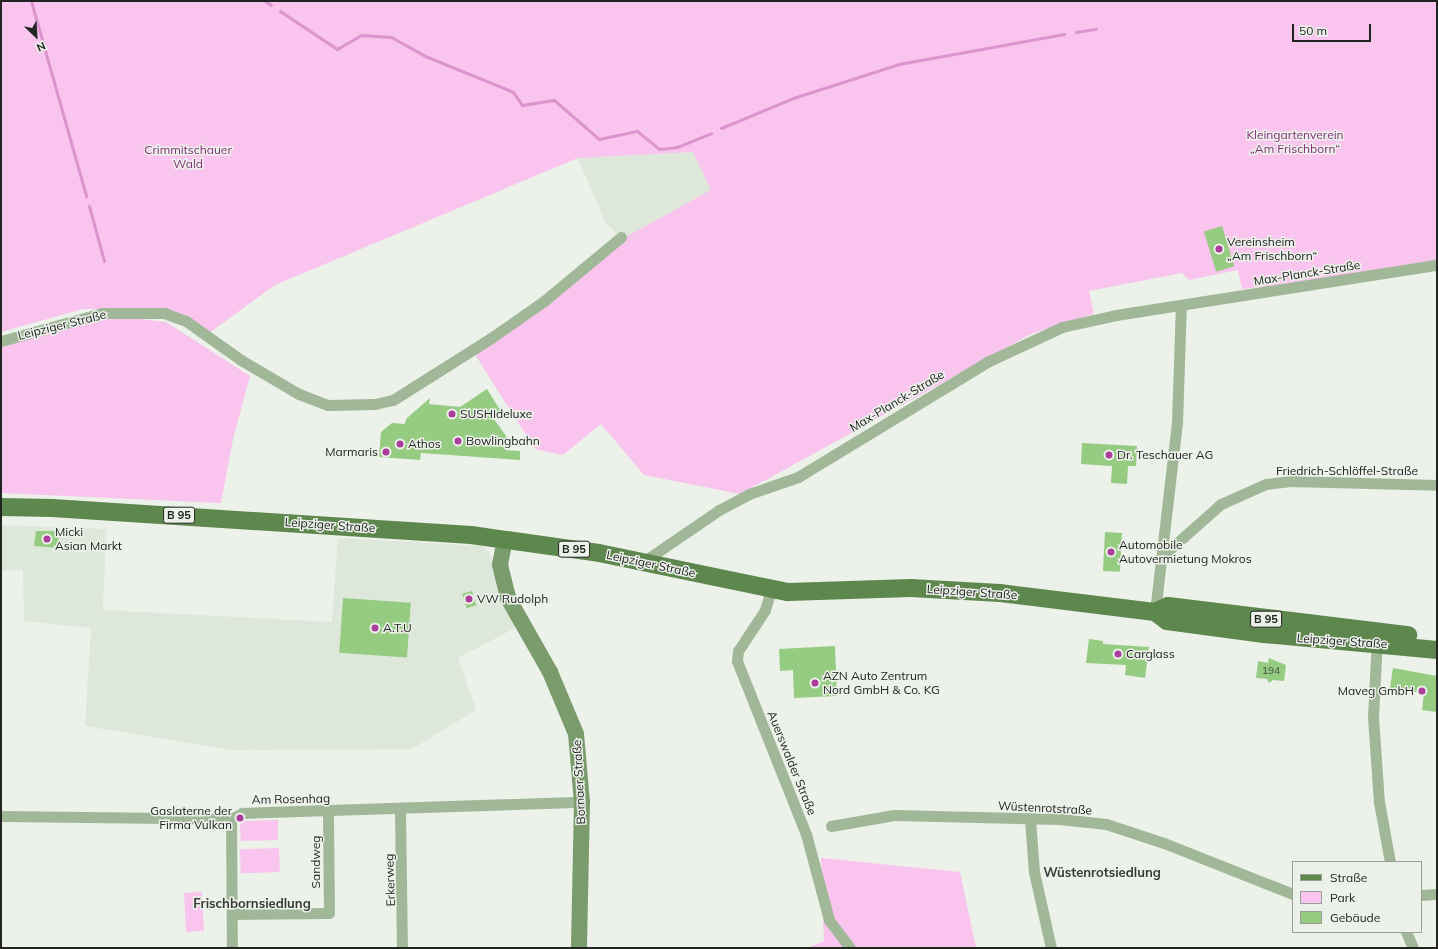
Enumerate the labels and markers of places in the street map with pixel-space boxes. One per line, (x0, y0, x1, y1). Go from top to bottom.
place label: Vereinsheim „Am Frischborn“ (1227, 235, 1317, 263)
marker: Vereinsheim „Am Frischborn“ (1214, 244, 1224, 254)
place label: SUSHIdeluxe (460, 407, 532, 421)
marker: SUSHIdeluxe (447, 409, 457, 419)
place label: Bowlingbahn (466, 434, 540, 448)
marker: Bowlingbahn (453, 436, 463, 446)
place label: Athos (408, 437, 441, 451)
marker: Athos (395, 439, 405, 449)
place label: Marmaris (325, 445, 378, 459)
marker: Marmaris (381, 447, 391, 457)
place label: Dr. Teschauer AG (1117, 448, 1213, 462)
marker: Dr. Teschauer AG (1104, 450, 1114, 460)
place label: Micki Asian Markt (55, 525, 122, 553)
marker: Micki Asian Markt (42, 534, 52, 544)
place label: Automobile Autovermietung Mokros (1119, 538, 1252, 566)
marker: Automobile Autovermietung Mokros (1106, 547, 1116, 557)
place label: VW Rudolph (477, 592, 548, 606)
marker: VW Rudolph (464, 594, 474, 604)
place label: A.T.U (383, 621, 412, 635)
marker: A.T.U (370, 623, 380, 633)
place label: Carglass (1126, 647, 1175, 661)
marker: Carglass (1113, 649, 1123, 659)
place label: AZN Auto Zentrum Nord GmbH & Co. KG (823, 669, 940, 697)
marker: AZN Auto Zentrum Nord GmbH & Co. KG (810, 678, 820, 688)
place label: Maveg GmbH (1338, 684, 1414, 698)
marker: Maveg GmbH (1417, 686, 1427, 696)
place label: Gaslaterne der Firma Vulkan (150, 804, 232, 832)
marker: Gaslaterne der Firma Vulkan (235, 813, 245, 823)

